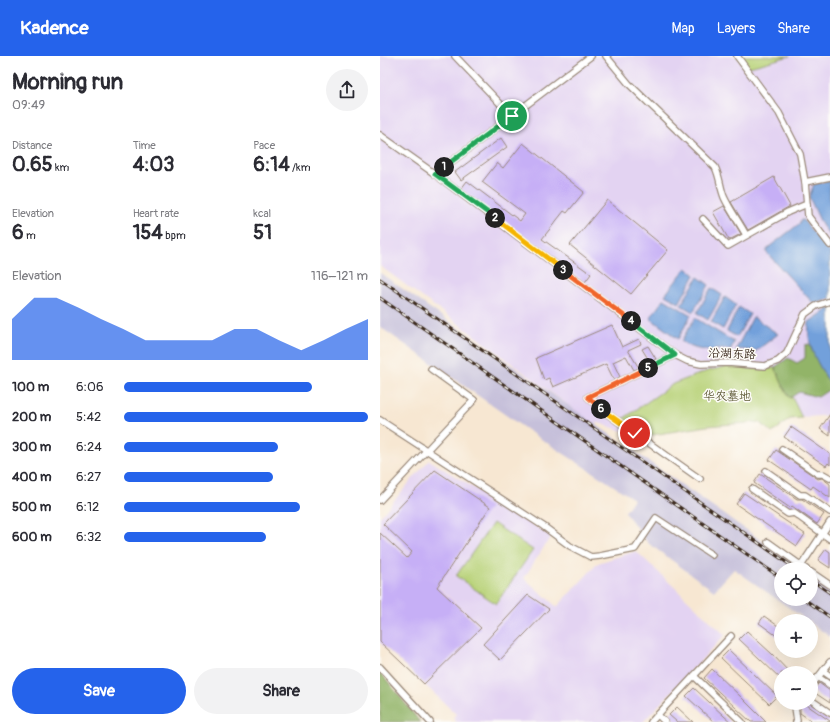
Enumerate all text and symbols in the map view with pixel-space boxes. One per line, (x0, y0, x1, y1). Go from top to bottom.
text: Kadence (20, 16, 89, 40)
text: Map (672, 20, 695, 37)
text: Layers (717, 20, 755, 37)
text: Share (777, 20, 810, 37)
text: Morning run (12, 68, 123, 96)
button: share (326, 69, 368, 111)
text: 09:49 (12, 97, 45, 113)
pin (495, 99, 529, 133)
icon: arrive (501, 105, 523, 127)
text: Distance (12, 139, 52, 152)
text: Time (133, 139, 156, 152)
text: Pace (253, 139, 275, 152)
text: 0.65 (12, 152, 53, 177)
text: 4:03 (133, 152, 174, 177)
text: 6:14 (253, 152, 290, 177)
pin: 1 (434, 157, 454, 177)
text: 1 (442, 160, 446, 173)
text: km (53, 161, 69, 174)
text: /km (290, 161, 310, 174)
text: Elevation (12, 207, 54, 220)
text: Heart rate (133, 207, 179, 220)
text: kcal (253, 207, 271, 220)
pin: 2 (485, 208, 505, 228)
text: 2 (492, 211, 498, 224)
text: 6 (12, 220, 24, 245)
text: 154 (133, 220, 163, 245)
text: 51 (253, 220, 272, 245)
text: m (24, 229, 36, 242)
text: bpm (163, 229, 186, 242)
pin: 3 (553, 260, 573, 280)
text: 3 (560, 263, 566, 276)
text: Elevation (12, 268, 62, 284)
text: 116–121 m (311, 268, 368, 284)
pin: 4 (621, 311, 641, 331)
text: 4 (628, 314, 634, 327)
street label: 沿湖东路 (708, 346, 756, 362)
pin: 5 (638, 358, 658, 378)
text: 5 (645, 361, 651, 374)
text: 100 m (12, 379, 49, 395)
text: 6:06 (76, 379, 103, 395)
park label: 华农墓地 (703, 389, 751, 404)
pin: 6 (591, 399, 611, 419)
text: 6 (598, 402, 604, 415)
text: 200 m (12, 409, 51, 425)
text: 5:42 (76, 409, 101, 425)
pin (618, 416, 652, 450)
icon: check (624, 422, 646, 444)
text: 300 m (12, 439, 51, 455)
text: 6:24 (76, 439, 102, 455)
text: 400 m (12, 469, 52, 485)
text: 6:27 (76, 469, 101, 485)
text: 500 m (12, 499, 51, 515)
text: 6:12 (76, 499, 99, 515)
text: 600 m (12, 529, 52, 545)
text: 6:32 (76, 529, 102, 545)
map controls (774, 562, 818, 710)
button: locate (774, 562, 818, 606)
button: + (774, 614, 818, 658)
button: − (774, 666, 818, 710)
button: Save (12, 668, 186, 714)
button: Share (194, 668, 368, 714)

